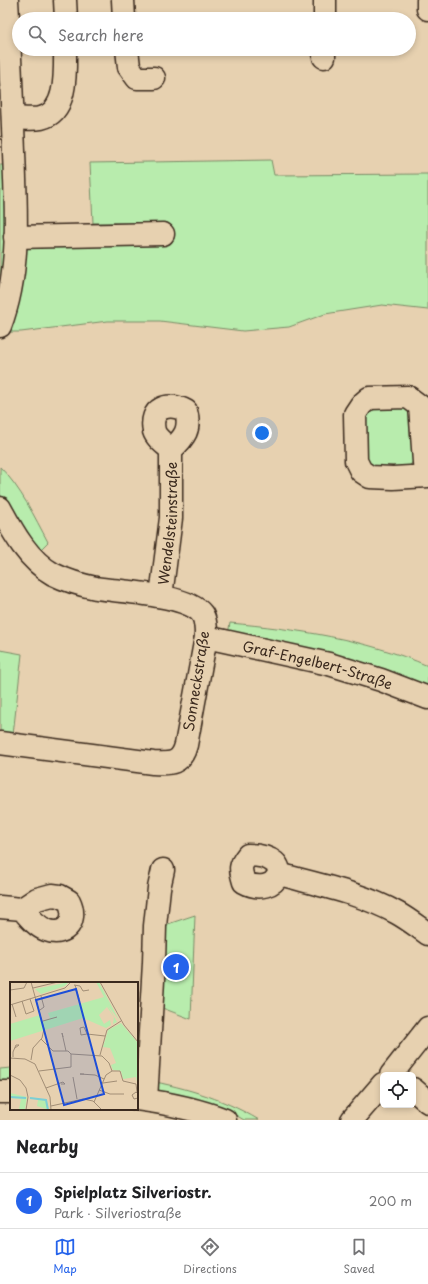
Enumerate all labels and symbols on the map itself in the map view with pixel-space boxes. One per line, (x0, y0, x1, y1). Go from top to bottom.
your location (252, 423, 272, 443)
street label: Wendelsteinstraße (152, 462, 182, 586)
street label: Sonneckstraße (178, 629, 214, 733)
street label: Graf-Engelbert-Straße (241, 635, 396, 694)
pin: 1 (163, 952, 189, 982)
inset map (10, 982, 138, 1110)

